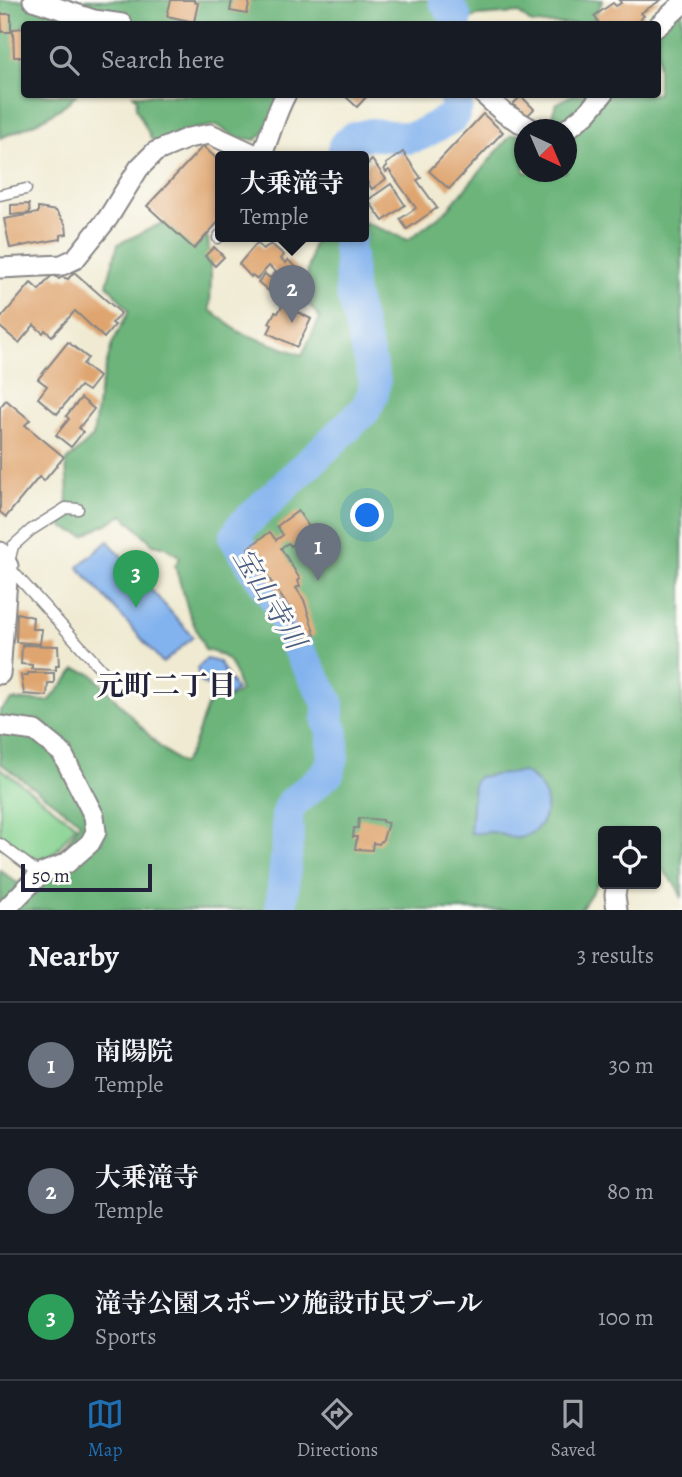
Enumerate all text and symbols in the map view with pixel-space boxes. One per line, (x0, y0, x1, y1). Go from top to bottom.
search box (21, 21, 661, 98)
icon: search (45, 41, 83, 79)
text: Search here (101, 42, 225, 77)
north arrow (514, 119, 577, 182)
popup (215, 151, 369, 242)
text: 大乗滝寺 (240, 166, 344, 201)
text: Temple (240, 201, 309, 232)
pin: 2 (269, 265, 315, 323)
your location (350, 498, 384, 532)
pin: 1 (295, 523, 341, 581)
water label: 宝山寺川 (224, 541, 316, 659)
pin: 3 (113, 550, 159, 608)
district label: 元町二丁目 (96, 667, 236, 705)
map controls (598, 826, 661, 889)
button: locate (598, 826, 661, 889)
scale bar (21, 861, 152, 893)
text: 50 m (32, 863, 70, 889)
text: Nearby (28, 936, 119, 976)
text: 3 results (577, 940, 654, 971)
text: 南陽院 (95, 1034, 173, 1069)
text: 1 (47, 1050, 55, 1081)
text: 30 m (608, 1050, 654, 1081)
text: Temple (95, 1069, 164, 1100)
text: 大乗滝寺 (95, 1160, 199, 1195)
text: 2 (45, 1176, 57, 1207)
text: 80 m (607, 1176, 654, 1207)
text: Temple (95, 1195, 164, 1226)
text: 滝寺公園スポーツ施設市民プール (95, 1286, 483, 1321)
text: 3 (46, 1302, 56, 1333)
text: 100 m (598, 1302, 654, 1333)
text: Sports (95, 1321, 156, 1352)
tab: Map (86, 1395, 124, 1463)
tab: Directions (297, 1395, 378, 1463)
tab: Saved (551, 1395, 596, 1463)

